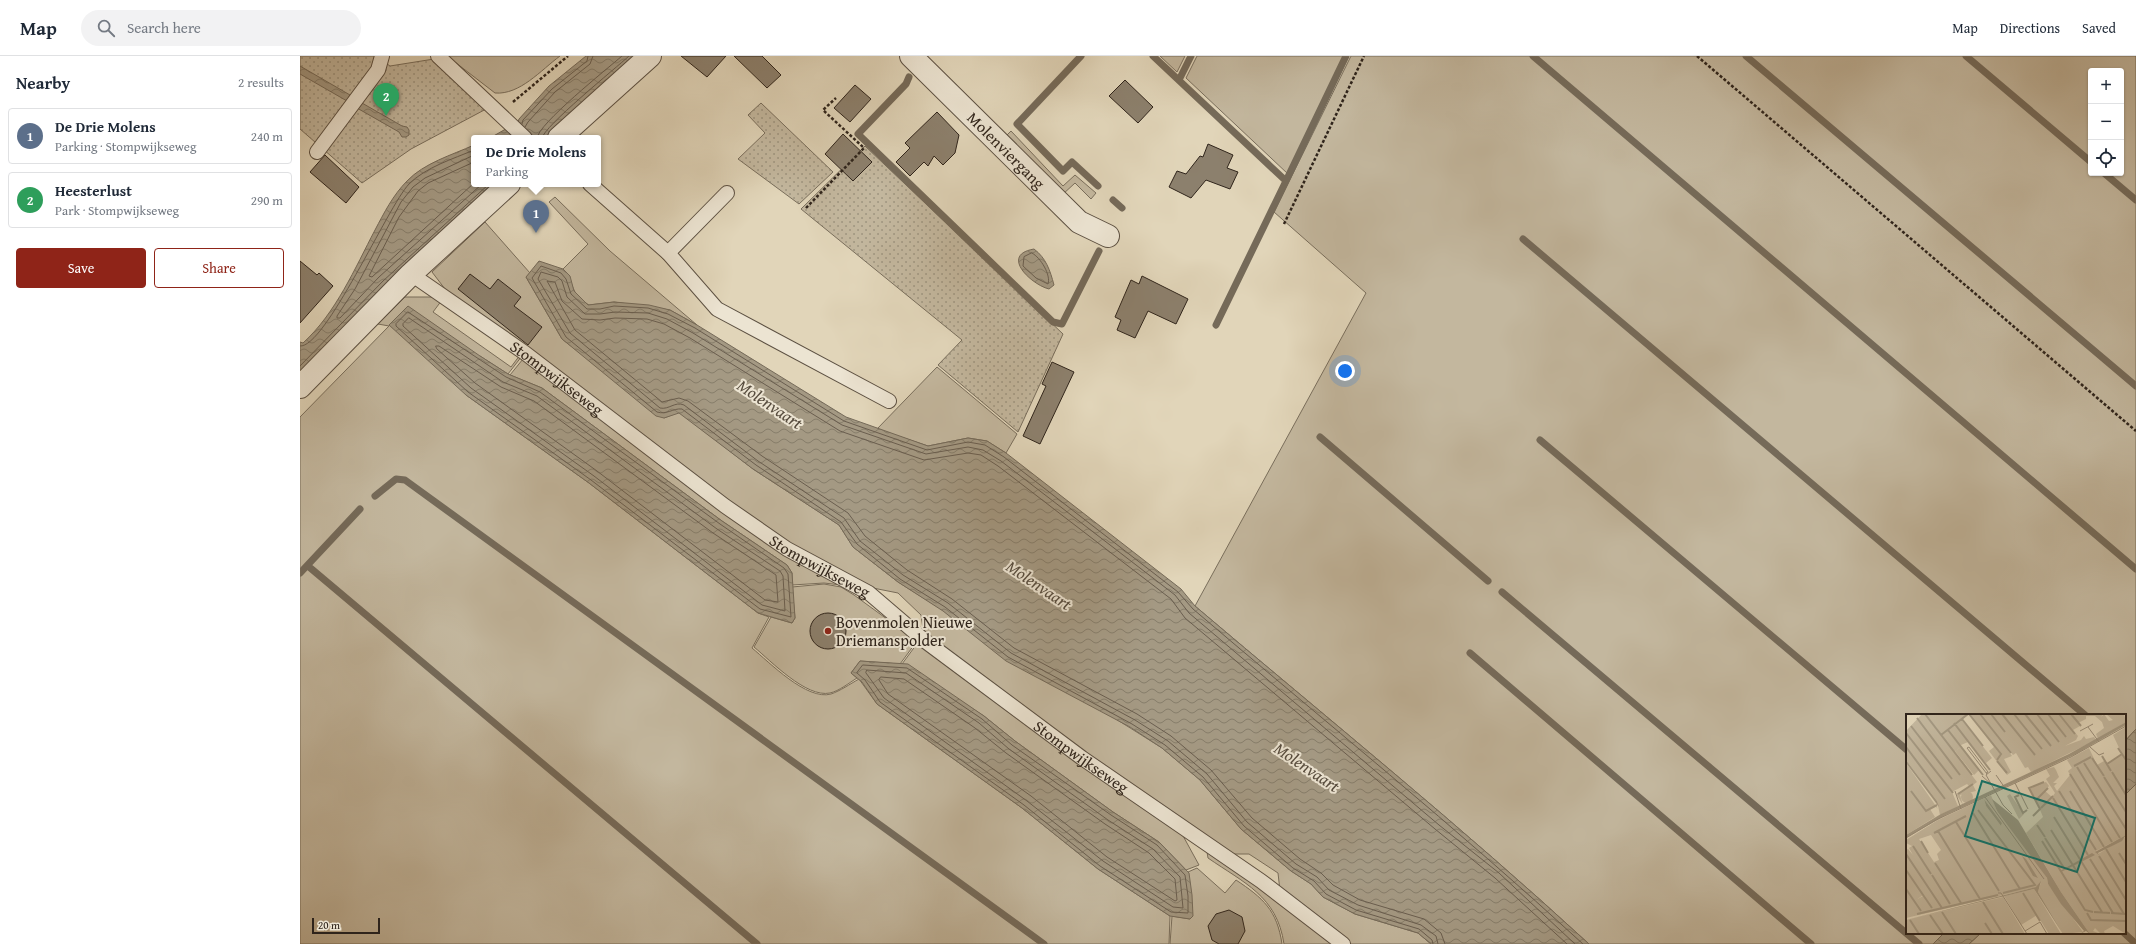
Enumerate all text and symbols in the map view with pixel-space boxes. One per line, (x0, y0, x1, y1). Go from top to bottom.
search box (81, 10, 361, 46)
text: Map (20, 14, 57, 42)
icon: search (95, 17, 117, 39)
text: Search here (127, 17, 201, 38)
text: Map (1952, 18, 1978, 38)
text: Directions (2000, 18, 2060, 38)
text: Saved (2082, 18, 2116, 38)
map controls (2088, 68, 2124, 176)
button: + (2088, 68, 2124, 104)
text: Nearby (16, 70, 70, 95)
text: 2 results (238, 73, 284, 92)
pin: 2 (373, 83, 399, 116)
button: − (2088, 104, 2124, 140)
street label: Molenviergang (962, 106, 1051, 194)
text: De Drie Molens (55, 116, 156, 137)
text: 1 (27, 127, 33, 146)
text: 240 m (251, 127, 283, 146)
popup (471, 135, 601, 187)
text: Parking · Stompwijkseweg (55, 137, 196, 156)
button: locate (2088, 140, 2124, 176)
text: De Drie Molens (486, 141, 586, 162)
text: Parking (486, 162, 528, 181)
text: Heesterlust (55, 180, 132, 201)
text: 2 (27, 191, 33, 210)
text: 290 m (251, 191, 283, 210)
pin: 1 (523, 200, 549, 233)
text: Park · Stompwijkseweg (55, 201, 179, 220)
button: Save (16, 248, 146, 288)
button: Share (154, 248, 284, 288)
street label: Stompwijkseweg (505, 334, 609, 421)
your location (1335, 361, 1355, 381)
water label: Molenvaart (732, 372, 809, 435)
street label: Stompwijkseweg (765, 528, 875, 604)
water label: Molenvaart (1001, 553, 1078, 616)
place label: Bovenmolen Nieuwe Driemanspolder (836, 610, 972, 652)
marker: Bovenmolen Nieuwe Driemanspolder (823, 626, 833, 636)
street label: Stompwijkseweg (1029, 714, 1134, 799)
inset map (1906, 714, 2126, 934)
water label: Molenvaart (1269, 735, 1346, 798)
scale bar (312, 916, 380, 935)
text: 20 m (318, 917, 340, 933)

